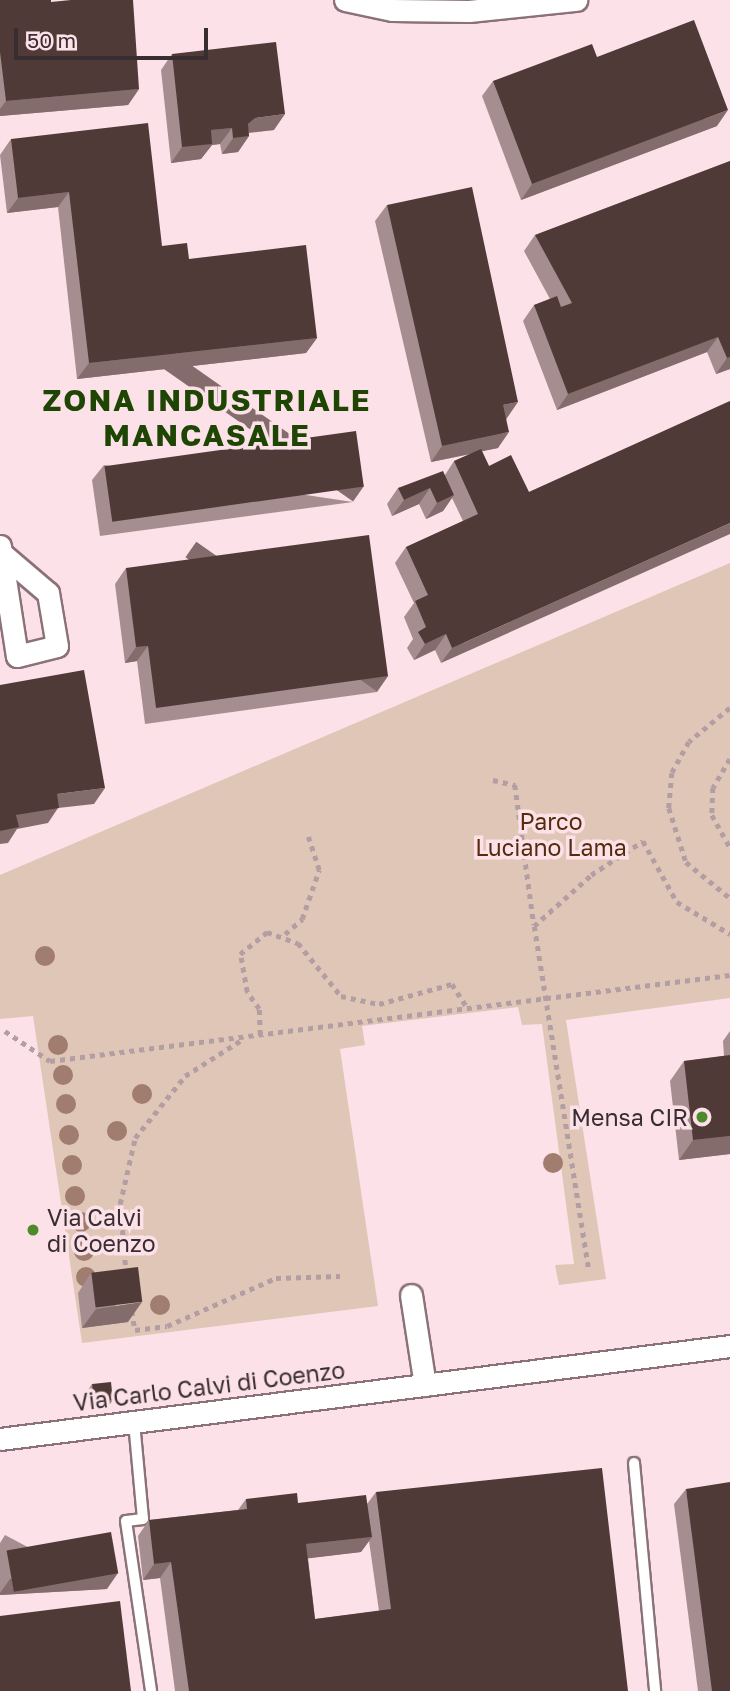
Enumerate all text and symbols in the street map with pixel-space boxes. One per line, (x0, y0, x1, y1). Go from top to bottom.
scale bar (18, 14, 212, 58)
text: 50 m (27, 27, 76, 53)
district label: ZONA INDUSTRIALE MANCASALE (44, 382, 370, 452)
park label: Parco Luciano Lama (475, 807, 627, 861)
place label: Mensa CIR (571, 1103, 688, 1131)
marker: Mensa CIR (694, 1109, 710, 1125)
place label: Via Calvi di Coenzo (47, 1203, 156, 1257)
marker: Via Calvi di Coenzo (25, 1222, 41, 1238)
street label: Via Carlo Calvi di Coenzo (72, 1356, 346, 1416)

